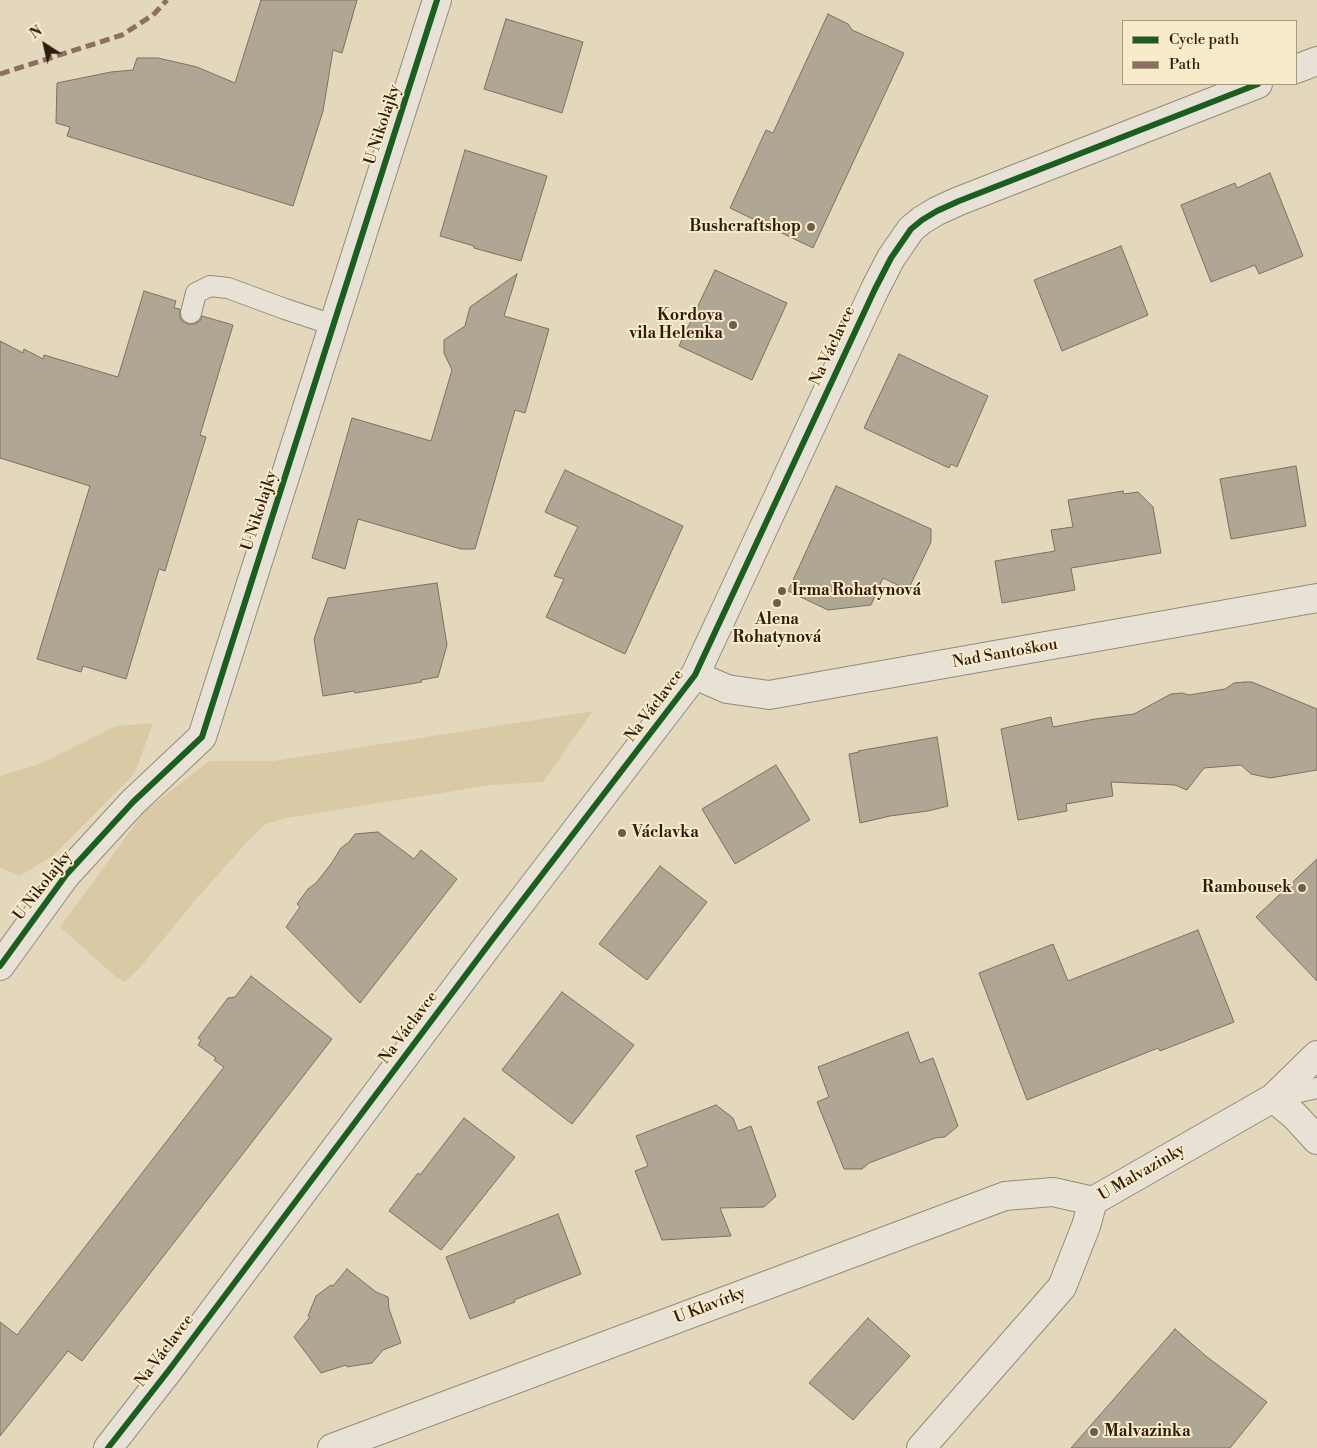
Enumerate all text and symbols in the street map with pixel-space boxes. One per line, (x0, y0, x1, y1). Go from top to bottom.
north arrow (20, 20, 70, 70)
legend (1122, 20, 1297, 85)
text: N (27, 22, 46, 43)
text: Cycle path (1169, 30, 1239, 49)
text: Path (1169, 55, 1201, 74)
street label: U Nikolajky (361, 82, 405, 168)
place label: Bushcraftshop (689, 217, 801, 237)
marker: Bushcraftshop (805, 221, 817, 233)
street label: Na Václavce (806, 303, 860, 389)
place label: Kordova vila Helenka (629, 306, 723, 344)
marker: Kordova vila Helenka (727, 319, 739, 331)
street label: U Nikolajky (238, 468, 282, 554)
place label: Irma Rohatynová (792, 581, 921, 601)
marker: Irma Rohatynová (776, 585, 788, 597)
marker: Alena Rohatynová (771, 597, 783, 609)
place label: Alena Rohatynová (733, 610, 821, 648)
street label: Nad Santoškou (951, 635, 1059, 673)
street label: Na Václavce (622, 666, 688, 746)
place label: Václavka (632, 823, 699, 843)
marker: Václavka (616, 827, 628, 839)
street label: U Nikolajky (10, 847, 76, 925)
place label: Rambousek (1202, 878, 1292, 898)
marker: Rambousek (1296, 882, 1308, 894)
street label: Na Václavce (376, 988, 442, 1068)
street label: U Malvazinky (1095, 1141, 1189, 1205)
street label: U Klavírky (671, 1284, 749, 1328)
street label: Na Václavce (132, 1311, 198, 1391)
place label: Malvazinka (1104, 1422, 1191, 1442)
marker: Malvazinka (1088, 1426, 1100, 1438)

